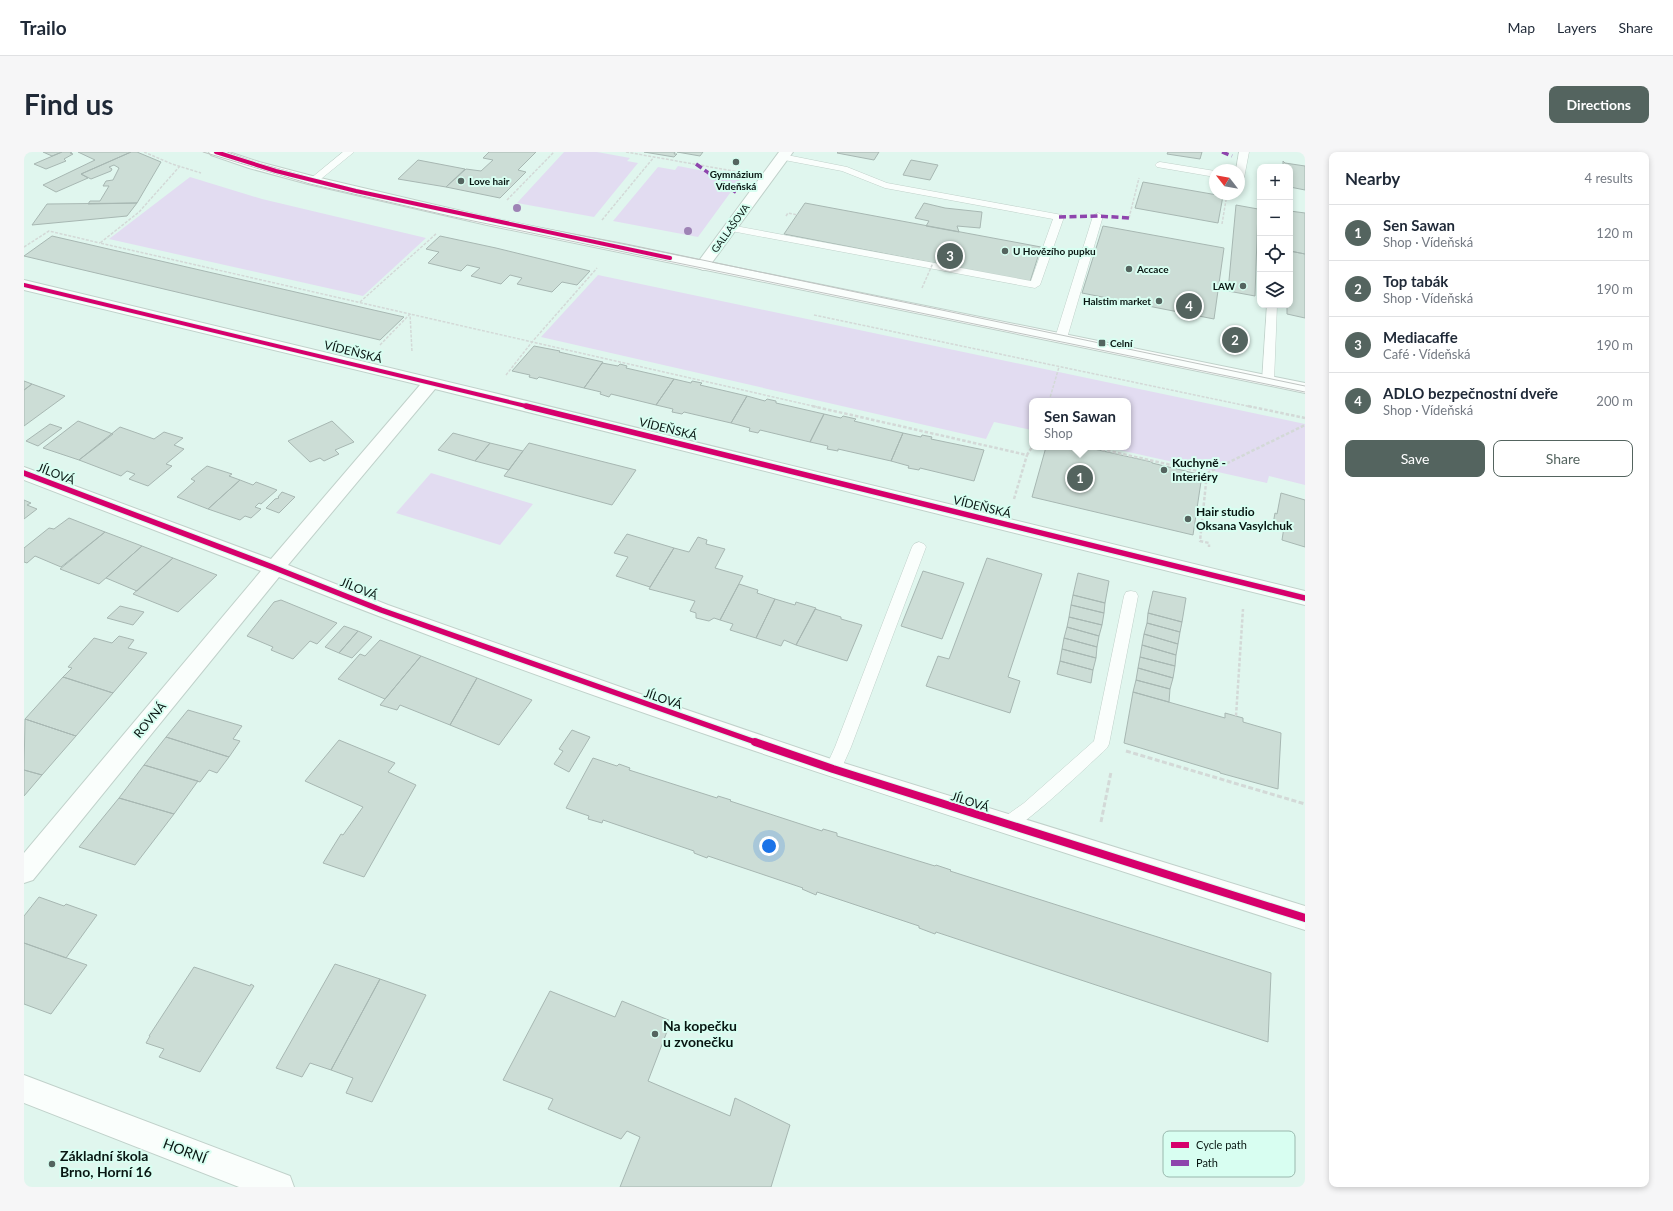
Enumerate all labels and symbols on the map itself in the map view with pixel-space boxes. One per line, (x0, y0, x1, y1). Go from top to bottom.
marker: Gymnázium Vídeňská (731, 157, 741, 167)
north arrow (1209, 164, 1245, 200)
place label: Gymnázium Vídeňská (710, 168, 762, 192)
place label: Love hair (469, 175, 510, 187)
marker: Love hair (456, 176, 466, 186)
street label: GALLAŠOVA (708, 201, 752, 255)
pin: 3 (937, 241, 963, 271)
place label: U Hovězího pupku (1013, 245, 1096, 257)
marker: U Hovězího pupku (1000, 246, 1010, 256)
place label: Accace (1136, 263, 1169, 275)
marker: Accace (1124, 264, 1134, 274)
place label: LAW (1213, 280, 1235, 292)
marker: LAW (1238, 281, 1248, 291)
pin: 4 (1176, 291, 1202, 321)
place label: Halstim market (1083, 295, 1151, 307)
marker: Halstim market (1154, 296, 1164, 306)
pin: 2 (1222, 325, 1248, 355)
street label: VÍDEŇSKÁ (323, 337, 385, 366)
place label: Celní (1110, 337, 1134, 349)
marker: Celní (1097, 338, 1107, 348)
street label: VÍDEŇSKÁ (638, 414, 700, 443)
place label: Kuchyně - Interiéry (1172, 455, 1226, 484)
street label: JÍLOVÁ (35, 460, 78, 488)
pin: 1 (1067, 463, 1093, 493)
marker: Kuchyně - Interiéry (1159, 465, 1169, 475)
street label: VÍDEŇSKÁ (952, 492, 1014, 521)
place label: Hair studio Oksana Vasylchuk (1196, 504, 1293, 533)
marker: Hair studio Oksana Vasylchuk (1183, 514, 1193, 524)
street label: JÍLOVÁ (338, 574, 381, 603)
street label: JÍLOVÁ (642, 685, 685, 712)
street label: ROVNÁ (130, 698, 169, 741)
street label: JÍLOVÁ (949, 788, 992, 815)
your location (759, 836, 779, 856)
place label: Na kopečku u zvonečku (663, 1017, 737, 1050)
marker: Na kopečku u zvonečku (650, 1029, 660, 1039)
legend (1163, 1131, 1295, 1177)
street label: HORNÍ (161, 1134, 210, 1167)
text: Cycle path (1196, 1138, 1247, 1151)
place label: Základní škola Brno, Horní 16 (60, 1147, 152, 1180)
text: Path (1196, 1156, 1218, 1169)
marker: Základní škola Brno, Horní 16 (47, 1159, 57, 1169)

